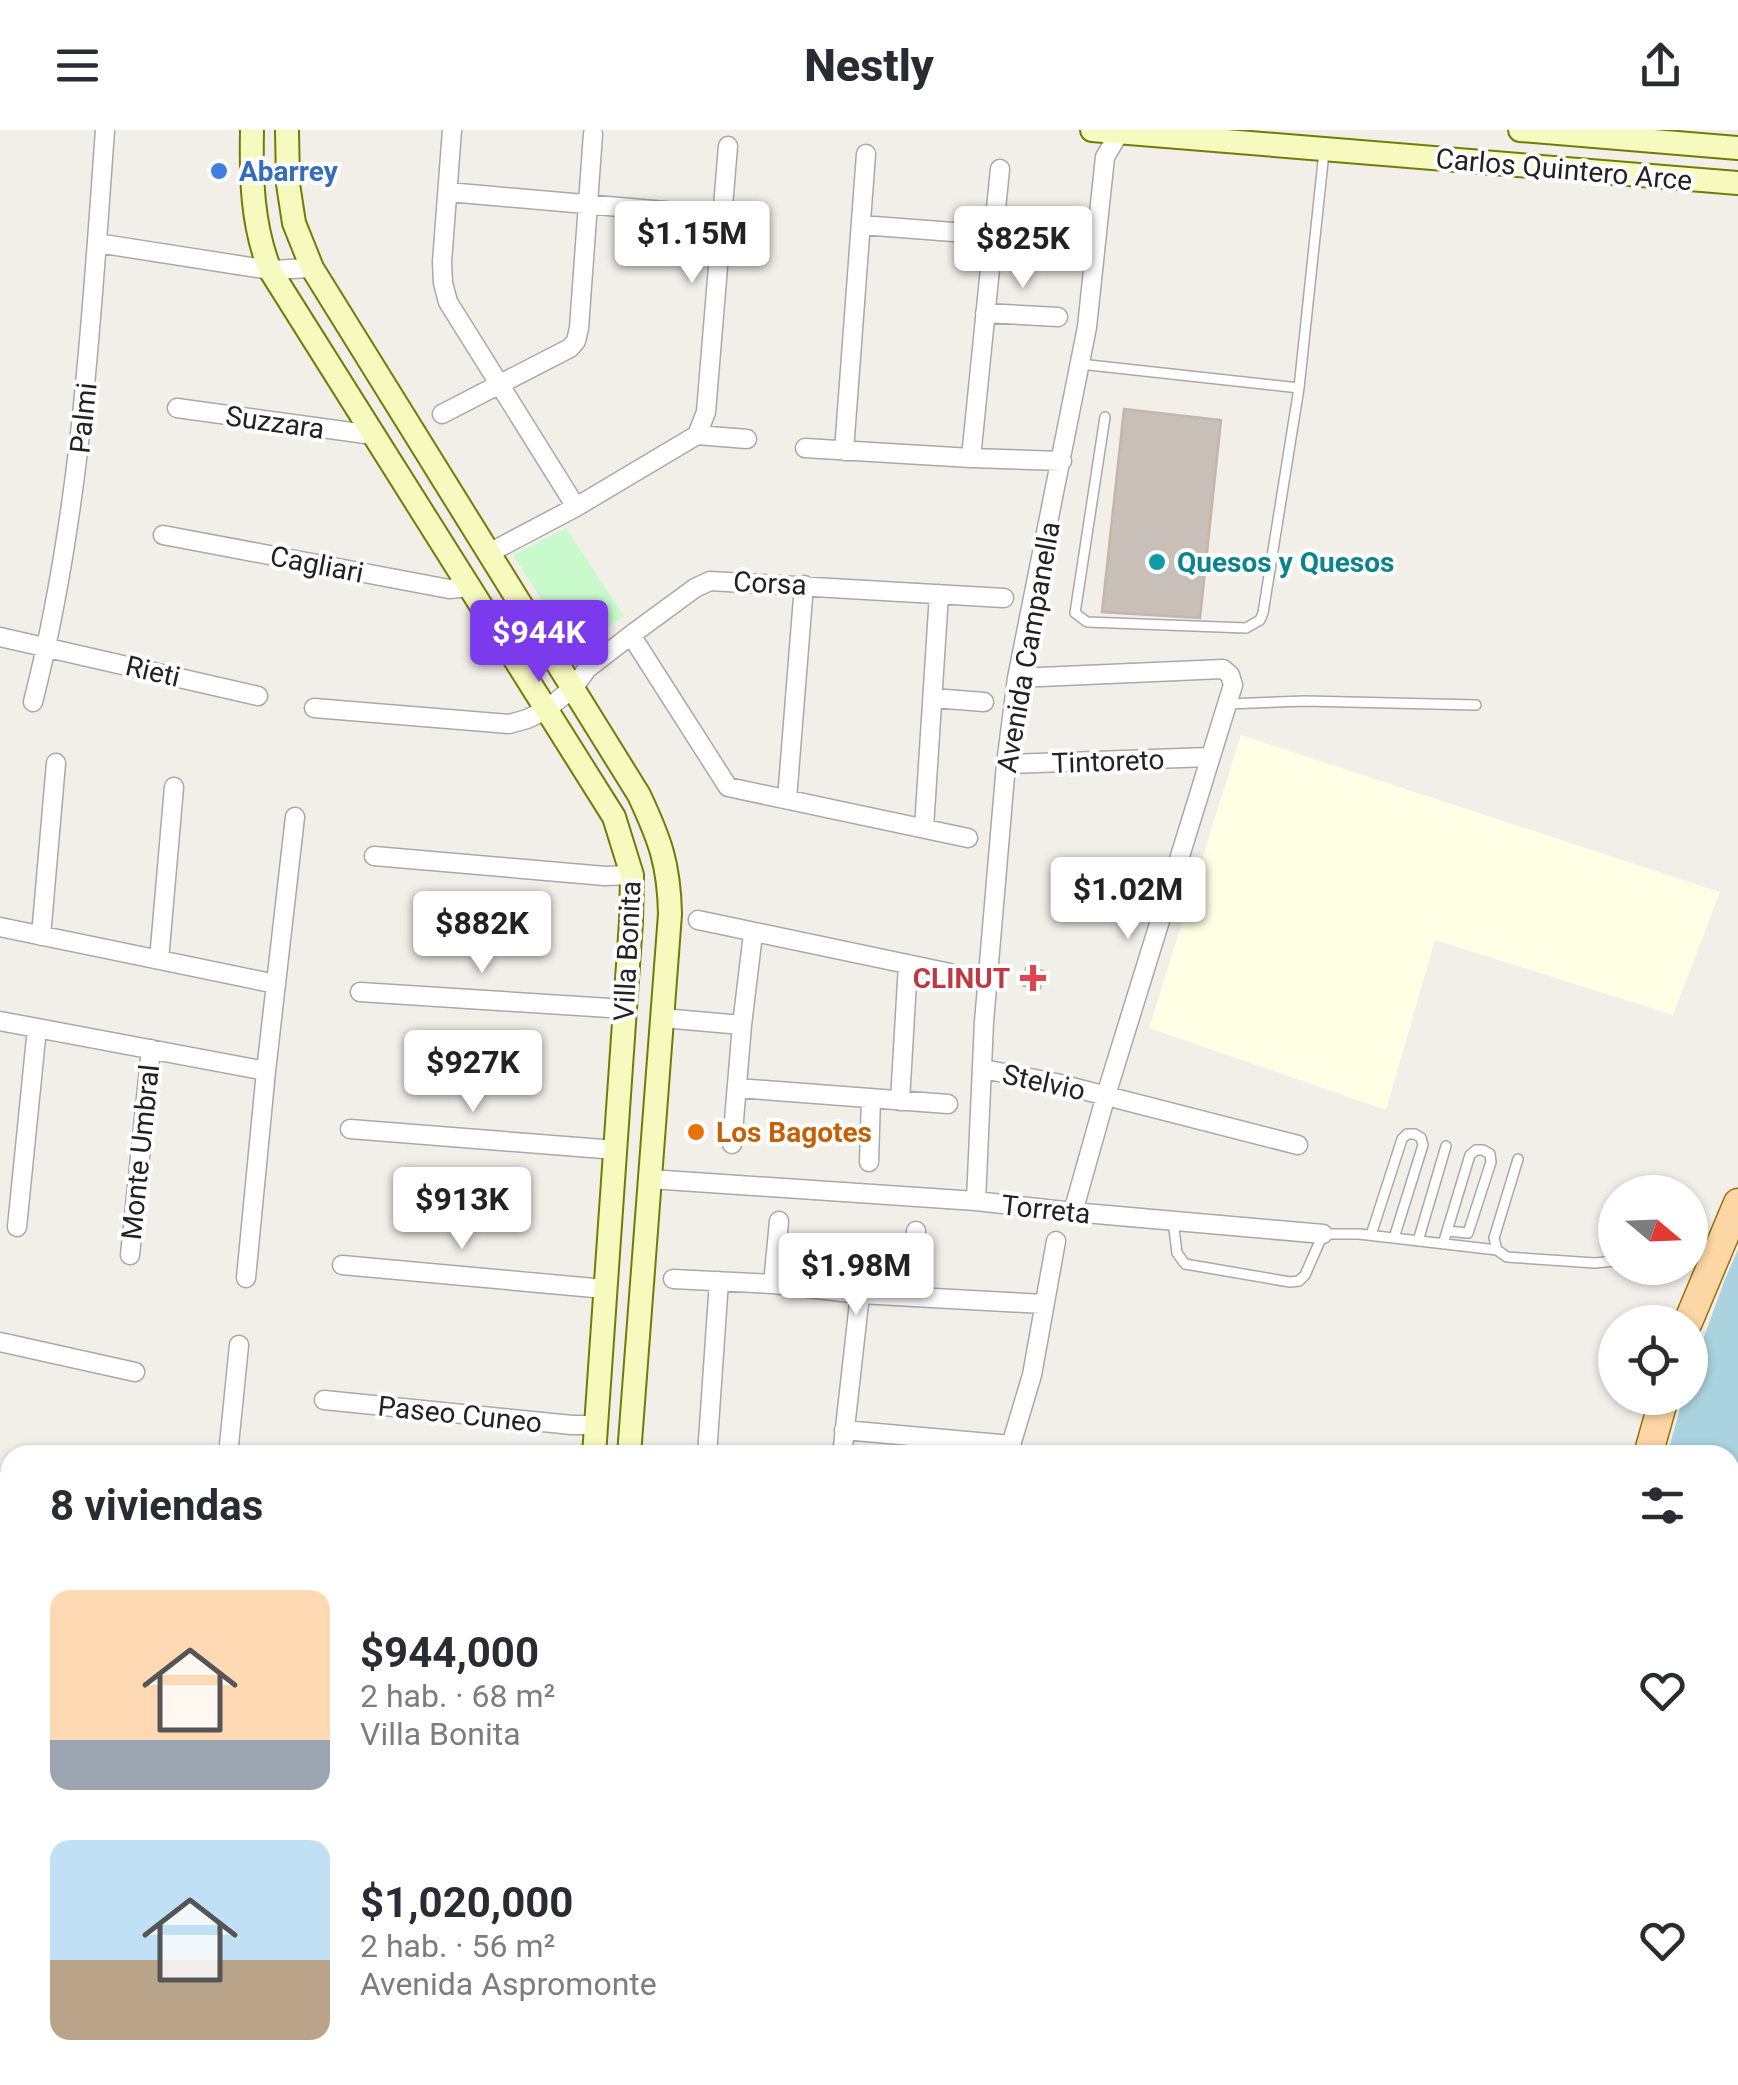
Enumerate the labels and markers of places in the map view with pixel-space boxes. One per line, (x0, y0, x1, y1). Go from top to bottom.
place label: Abarrey (239, 155, 339, 188)
marker: Abarrey (208, 160, 230, 182)
pin: $1.15M (611, 201, 773, 286)
pin: $825K (953, 206, 1093, 291)
place label: Quesos y Quesos (1177, 546, 1394, 579)
marker: Quesos y Quesos (1146, 551, 1168, 573)
pin: $944K (469, 600, 609, 685)
pin: $1.02M (1047, 857, 1209, 942)
pin: $882K (412, 891, 552, 976)
place label: CLINUT (913, 962, 1010, 995)
marker: CLINUT (1020, 965, 1046, 991)
pin: $927K (403, 1030, 543, 1115)
place label: Los Bagotes (716, 1116, 872, 1149)
marker: Los Bagotes (685, 1121, 707, 1143)
pin: $913K (392, 1167, 532, 1252)
pin: $1.98M (775, 1233, 937, 1318)

